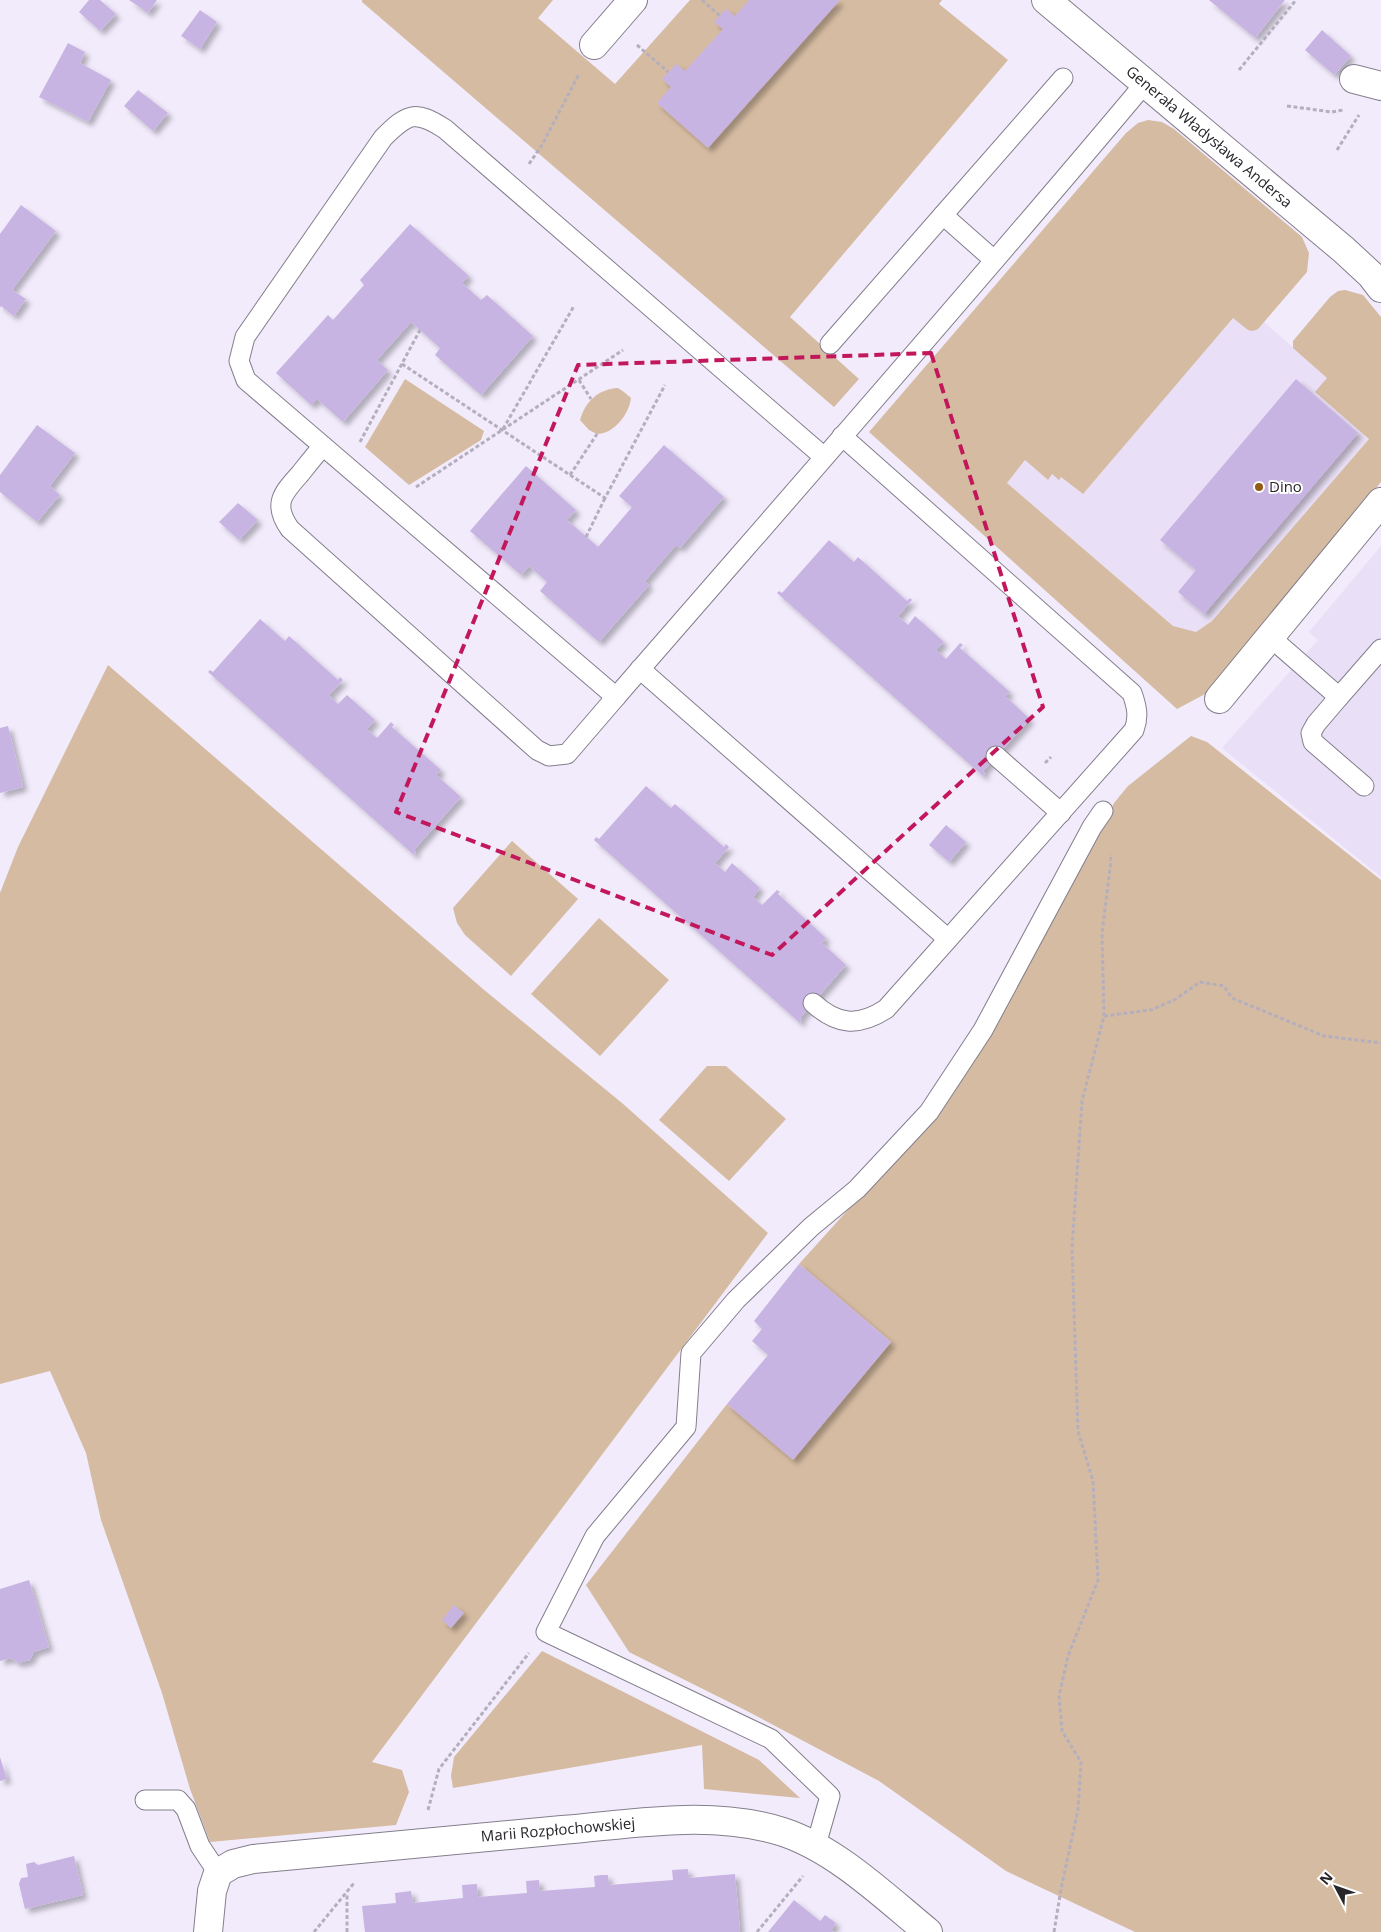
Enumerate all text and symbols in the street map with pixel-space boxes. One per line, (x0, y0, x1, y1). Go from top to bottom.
street label: Generała Władysława Andersa (1122, 61, 1297, 212)
place label: Dino (1269, 476, 1302, 496)
marker: Dino (1253, 481, 1265, 493)
street label: Marii Rozpłochowskiej (480, 1812, 636, 1846)
north arrow (1311, 1862, 1361, 1912)
text: N (1315, 1868, 1337, 1889)

